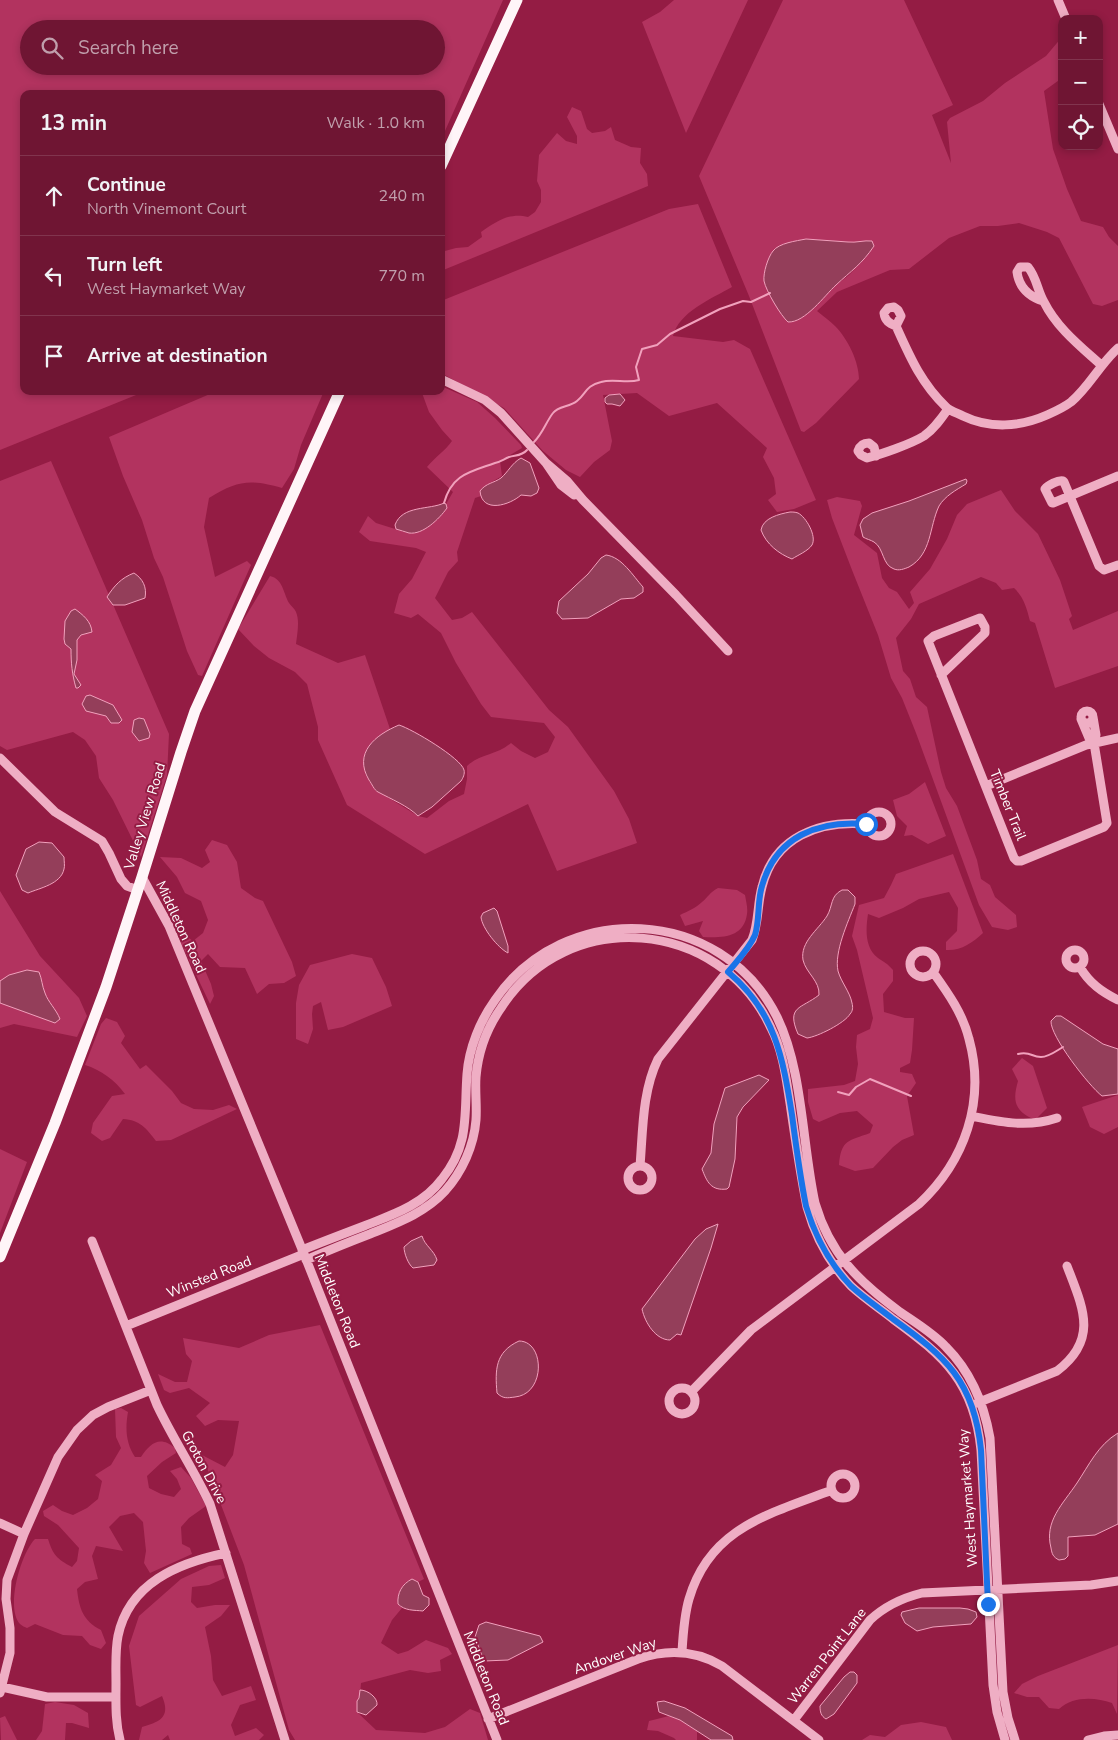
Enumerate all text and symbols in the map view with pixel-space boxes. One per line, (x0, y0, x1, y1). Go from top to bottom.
map controls (1058, 15, 1103, 150)
button: + (1058, 15, 1103, 60)
search box (20, 20, 445, 75)
icon: search (38, 34, 66, 62)
text: Search here (78, 35, 179, 61)
button: − (1058, 60, 1103, 105)
button: locate (1058, 105, 1103, 150)
text: 13 min (40, 109, 107, 137)
text: Walk · 1.0 km (327, 112, 425, 134)
text: Continue (87, 172, 166, 198)
icon: ahead (40, 182, 68, 210)
text: 240 m (378, 185, 425, 207)
text: North Vinemont Court (87, 198, 246, 220)
text: Turn left (87, 252, 162, 278)
icon: left (40, 262, 68, 290)
text: 770 m (378, 265, 425, 287)
text: West Haymarket Way (87, 278, 246, 300)
icon: arrive (40, 342, 68, 370)
text: Arrive at destination (87, 343, 268, 369)
street label: Valley View Road (119, 760, 170, 873)
street label: Timber Trail (985, 767, 1031, 844)
route start (855, 813, 878, 836)
street label: Middleton Road (151, 878, 211, 976)
street label: Winsted Road (164, 1251, 254, 1303)
street label: Middleton Road (309, 1251, 365, 1351)
street label: Groton Drive (177, 1427, 231, 1507)
street label: West Haymarket Way (954, 1427, 982, 1568)
route end (977, 1593, 1000, 1616)
street label: Warren Point Lane (783, 1604, 871, 1708)
street label: Middleton Road (458, 1628, 514, 1728)
street label: Andover Way (571, 1633, 660, 1679)

